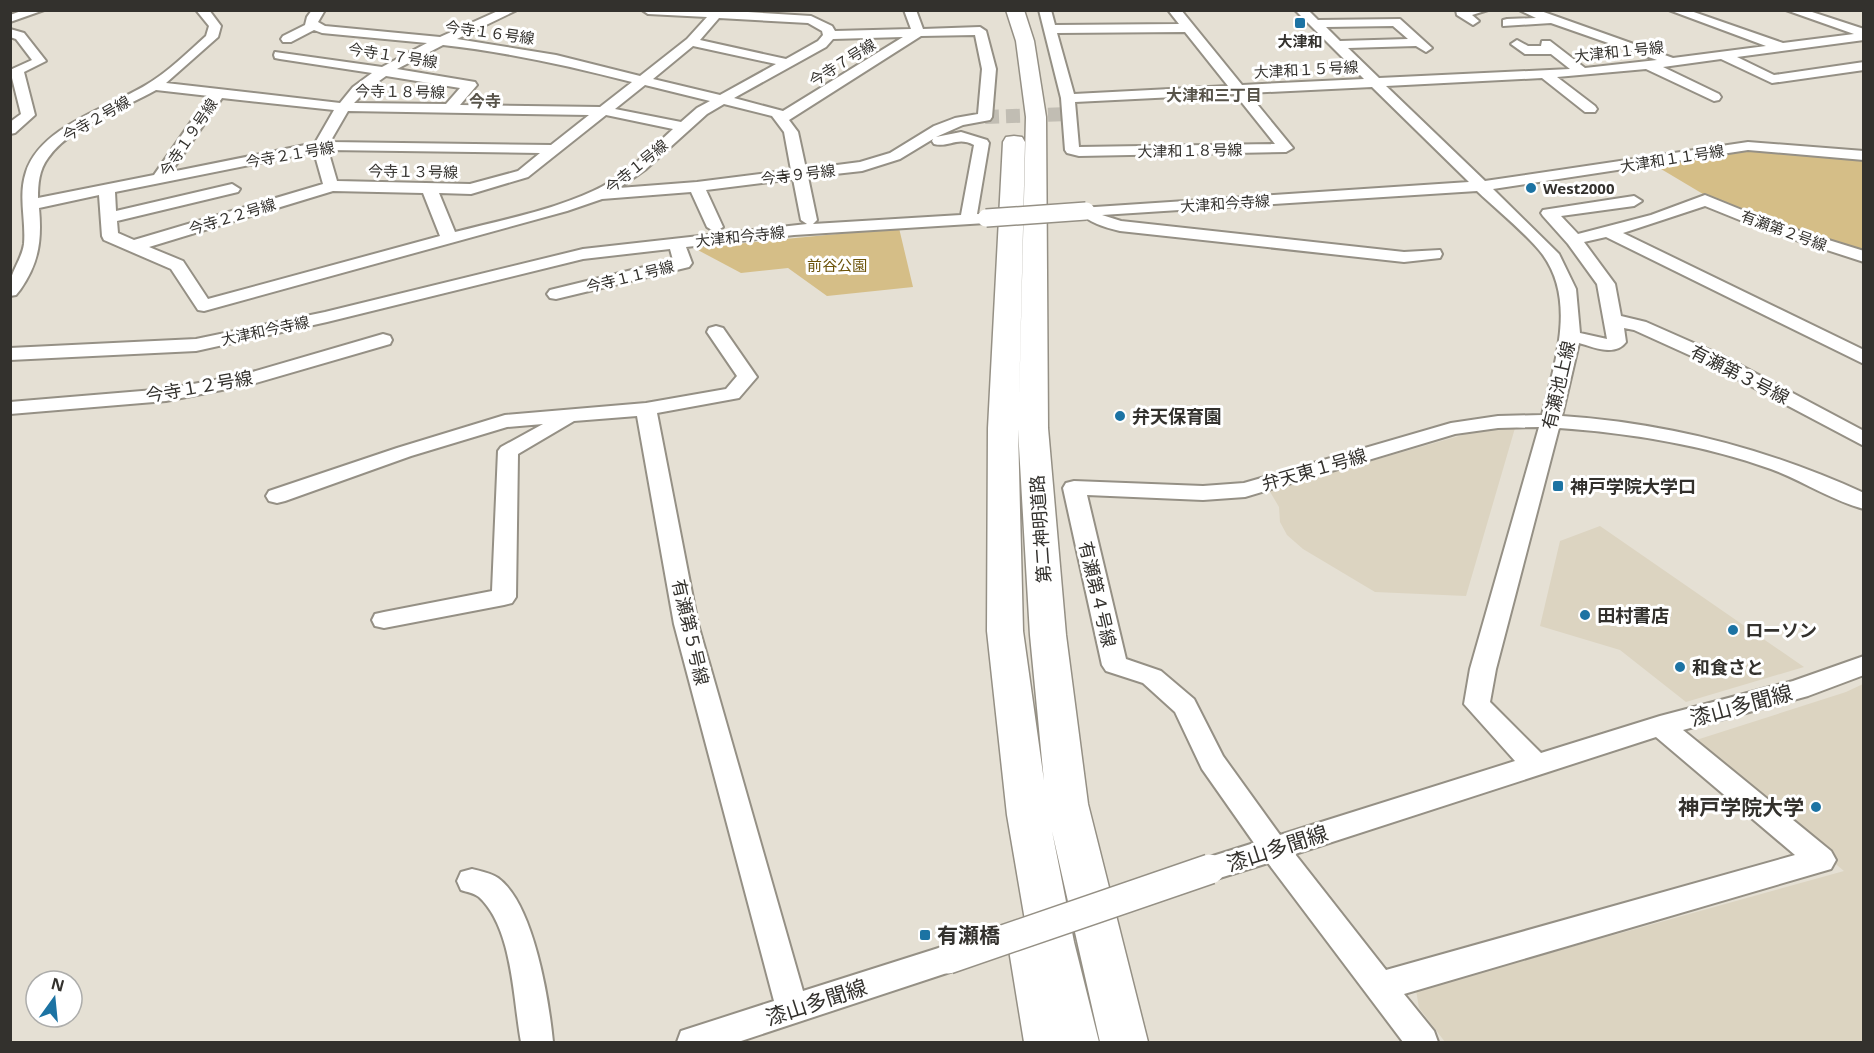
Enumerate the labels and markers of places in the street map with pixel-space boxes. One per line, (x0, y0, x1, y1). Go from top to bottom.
marker: 大津和 (1293, 16, 1307, 30)
place label: 大津和 (1277, 31, 1323, 51)
place label: West2000 (1543, 178, 1615, 198)
marker: West2000 (1524, 181, 1538, 195)
place label: 弁天保育園 (1132, 404, 1222, 428)
marker: 弁天保育園 (1113, 409, 1127, 423)
place label: 神戸学院大学口 (1570, 474, 1696, 498)
marker: 神戸学院大学口 (1551, 479, 1565, 493)
place label: 田村書店 (1597, 603, 1669, 627)
marker: 田村書店 (1578, 608, 1592, 622)
place label: ローソン (1745, 618, 1817, 642)
marker: ローソン (1726, 623, 1740, 637)
place label: 和食さと (1692, 655, 1764, 679)
marker: 和食さと (1673, 660, 1687, 674)
place label: 神戸学院大学 (1678, 793, 1804, 821)
marker: 神戸学院大学 (1809, 800, 1823, 814)
place label: 有瀬橋 (937, 921, 1000, 949)
marker: 有瀬橋 (918, 928, 932, 942)

